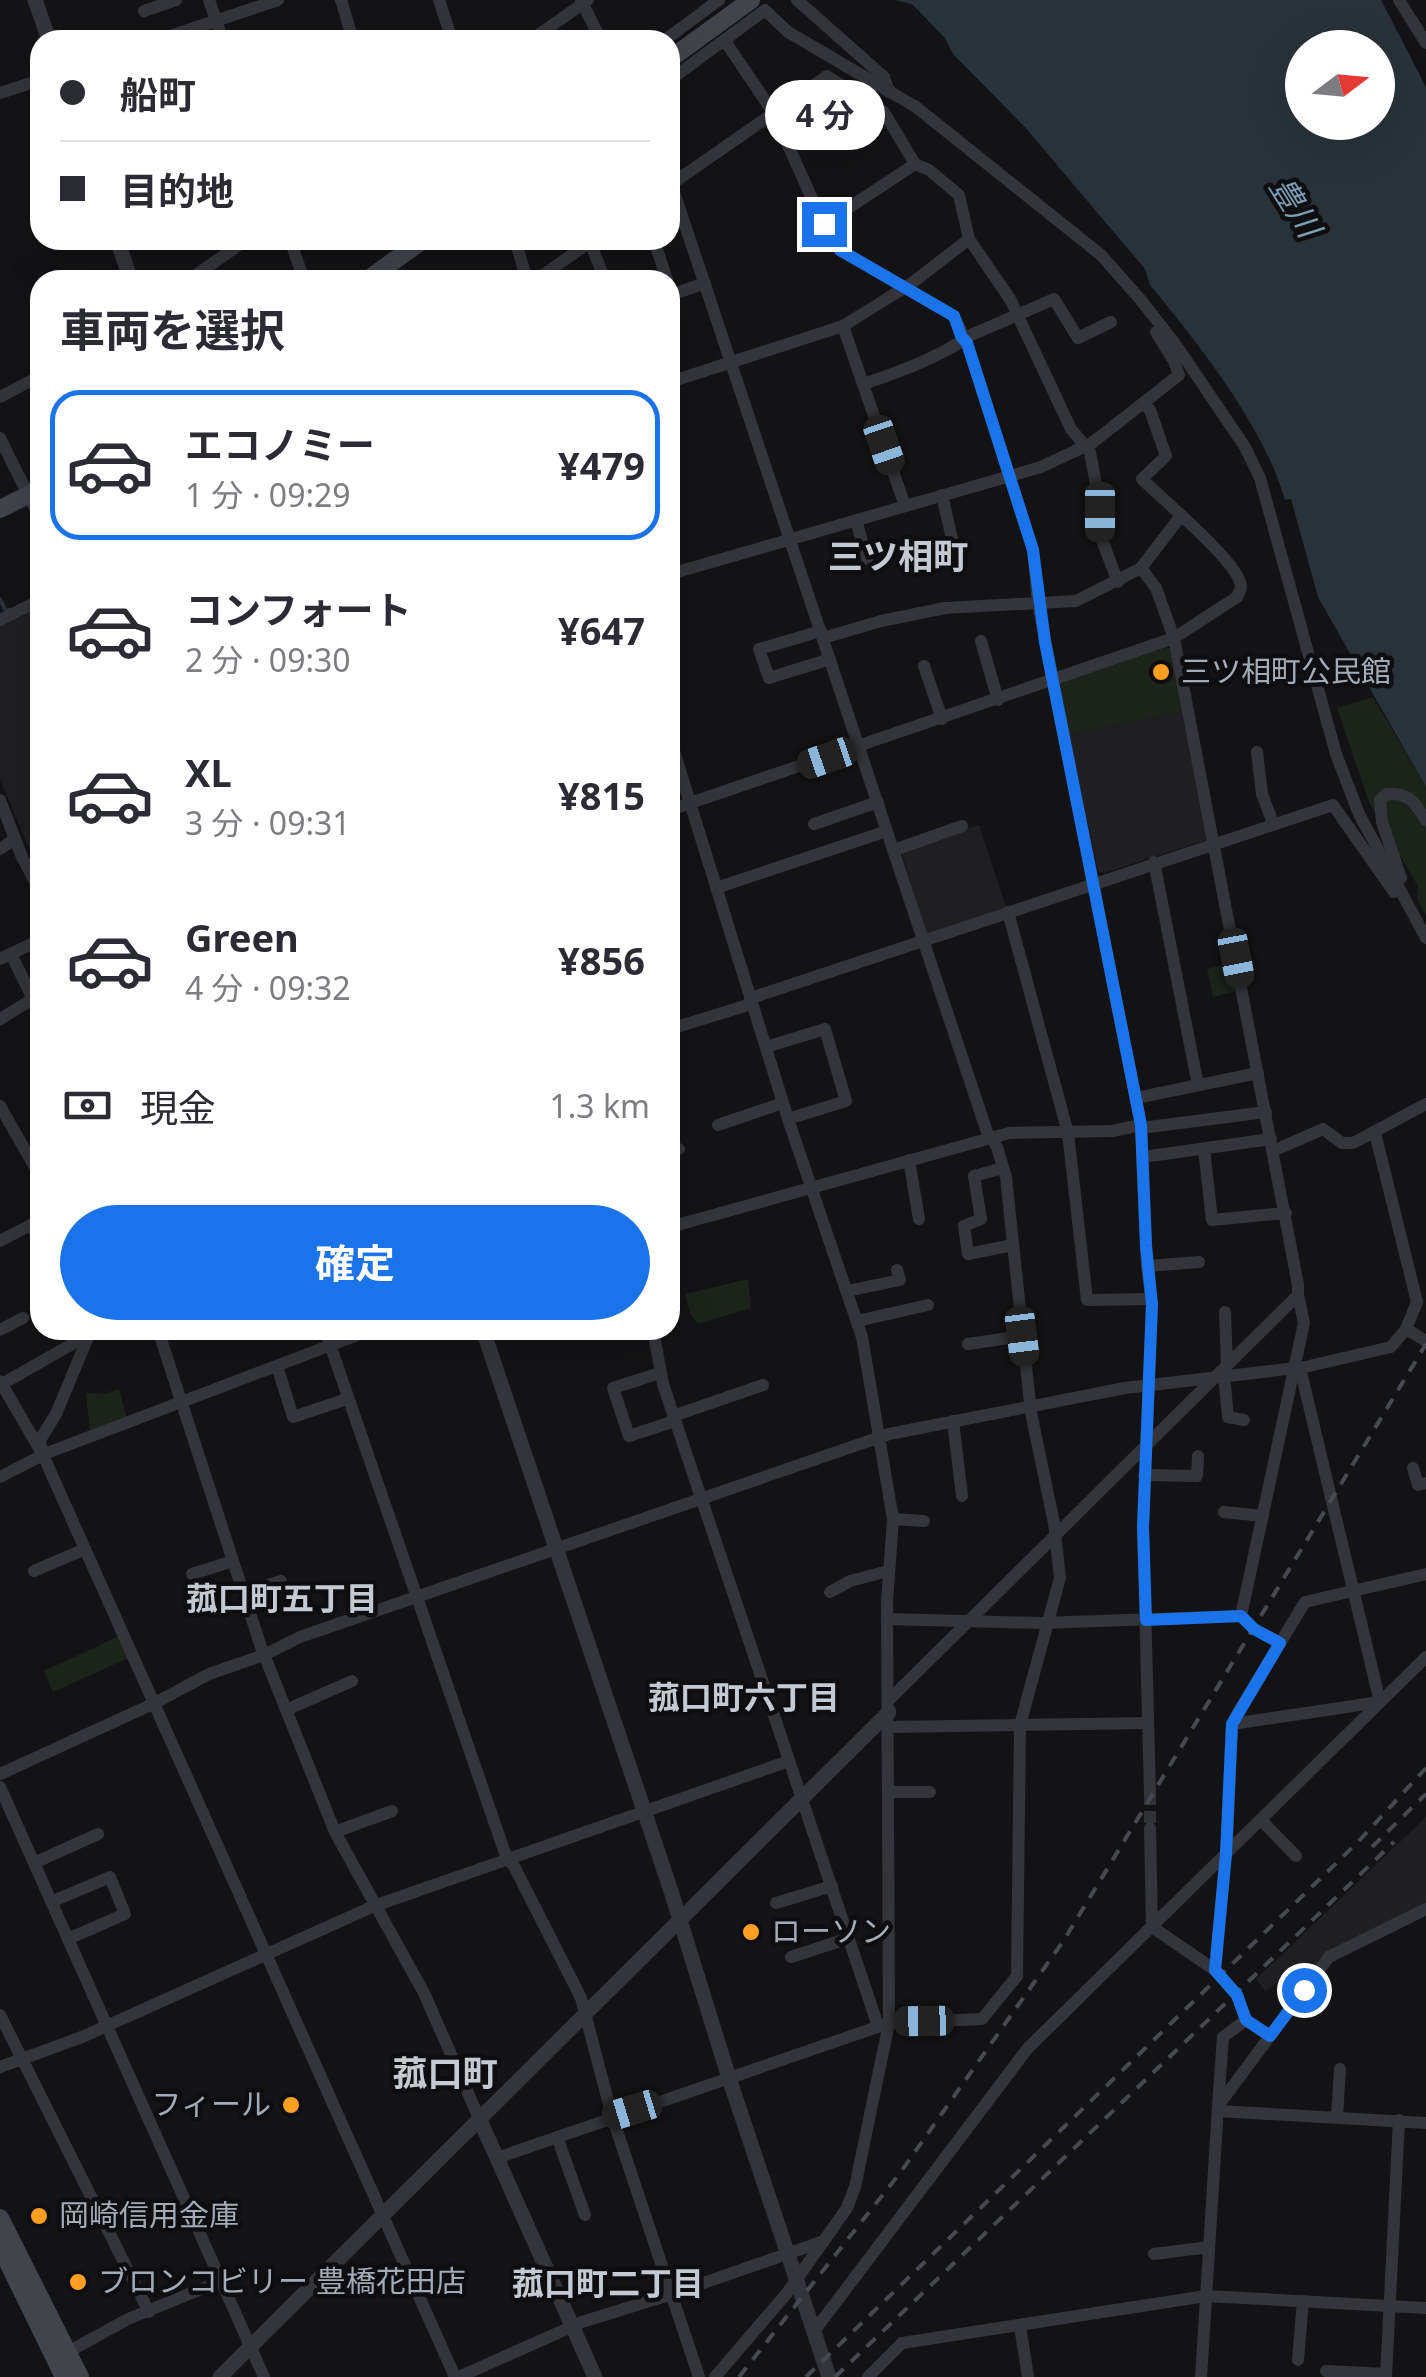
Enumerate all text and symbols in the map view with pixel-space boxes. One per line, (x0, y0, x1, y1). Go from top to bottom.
north arrow (1285, 30, 1395, 140)
map controls (1285, 30, 1395, 140)
text: 船町 (120, 68, 196, 120)
callout: 4 分 (764, 79, 884, 149)
text: 4 分 (796, 93, 854, 136)
text: 目的地 (120, 164, 234, 216)
water label: 豊川 (1261, 168, 1333, 247)
route end (802, 202, 847, 247)
text: 車両を選択 (60, 299, 285, 360)
car (860, 412, 908, 478)
text: エコノミー (185, 418, 375, 470)
icon: car (65, 420, 155, 510)
text: ¥479 (558, 439, 645, 491)
text: 1 分 · 09:29 (185, 473, 351, 516)
car (1085, 482, 1115, 542)
district label: 三ツ相町 (828, 532, 968, 579)
text: コンフォート (185, 583, 412, 635)
icon: car (65, 585, 155, 675)
text: ¥647 (558, 604, 645, 656)
text: 2 分 · 09:30 (185, 638, 351, 681)
place label: 三ツ相町公民館 (1181, 650, 1391, 691)
marker: 三ツ相町公民館 (1150, 661, 1172, 683)
car (794, 734, 860, 782)
text: XL (185, 746, 232, 798)
icon: car (65, 750, 155, 840)
text: ¥815 (558, 769, 645, 821)
text: 3 分 · 09:31 (185, 801, 351, 844)
text: Green (185, 911, 299, 963)
icon: car (65, 915, 155, 1005)
car (1216, 926, 1256, 990)
text: ¥856 (558, 934, 645, 986)
text: 4 分 · 09:32 (185, 966, 351, 1009)
icon: cash (60, 1078, 115, 1133)
text: 現金 (140, 1081, 216, 1133)
text: 1.3 km (549, 1084, 650, 1127)
button: 確定 (60, 1205, 650, 1320)
car (1003, 1304, 1041, 1368)
district label: 菰口町五丁目 (186, 1576, 378, 1619)
district label: 菰口町六丁目 (648, 1675, 840, 1718)
place label: ローソン (771, 1910, 891, 1951)
marker: ローソン (740, 1921, 762, 1943)
route start (1282, 1968, 1327, 2013)
car (894, 2005, 954, 2037)
district label: 菰口町 (392, 2049, 498, 2096)
place label: フィール (152, 2083, 271, 2124)
car (599, 2087, 665, 2133)
marker: フィール (280, 2094, 302, 2116)
place label: 岡崎信用金庫 (59, 2194, 239, 2235)
marker: 岡崎信用金庫 (28, 2205, 50, 2227)
place label: ブロンコビリー 豊橋花田店 (98, 2260, 466, 2301)
district label: 菰口町二丁目 (512, 2261, 704, 2304)
marker: ブロンコビリー 豊橋花田店 (67, 2271, 89, 2293)

